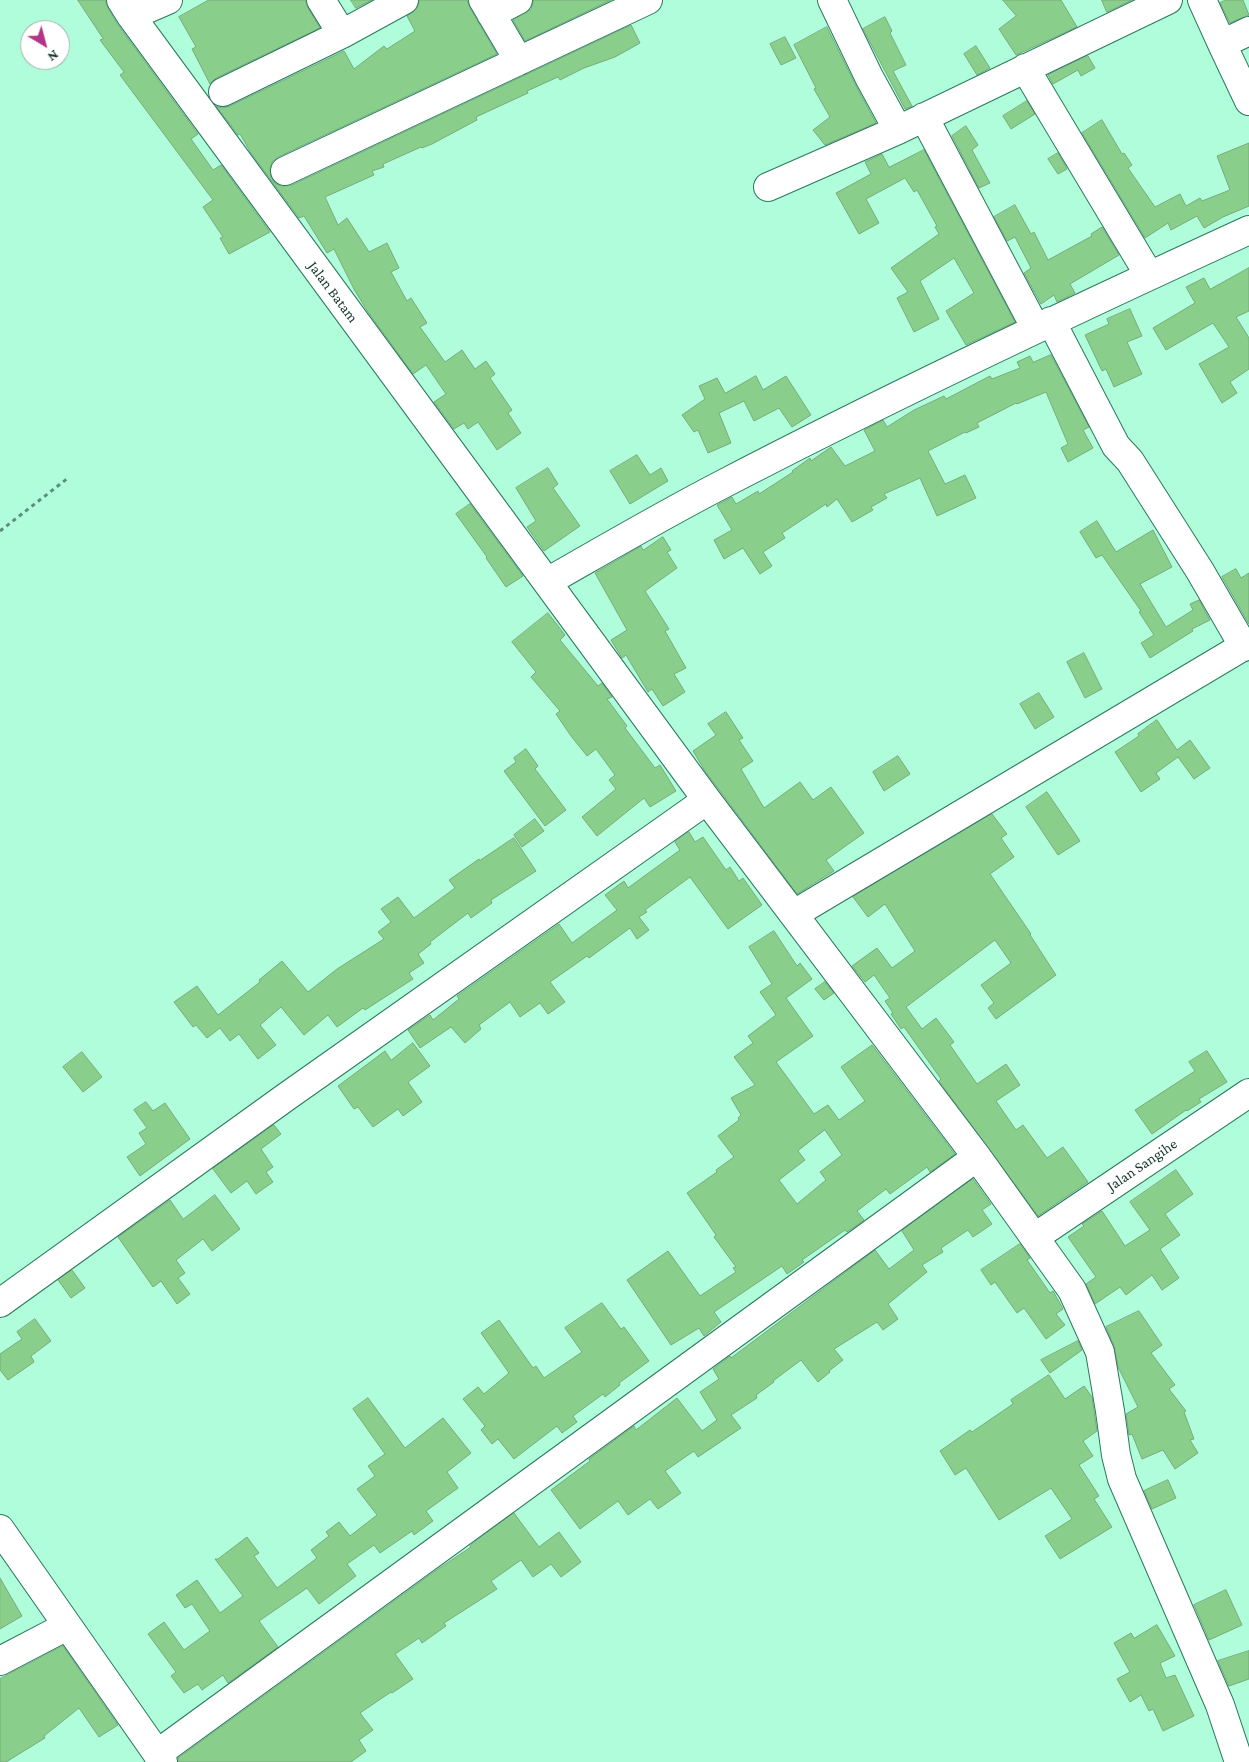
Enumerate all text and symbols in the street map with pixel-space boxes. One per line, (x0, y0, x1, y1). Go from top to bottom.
north arrow (20, 20, 70, 70)
text: N (45, 47, 62, 65)
street label: Jalan Batam (304, 258, 362, 326)
street label: Jalan Sangihe (1103, 1135, 1181, 1195)

